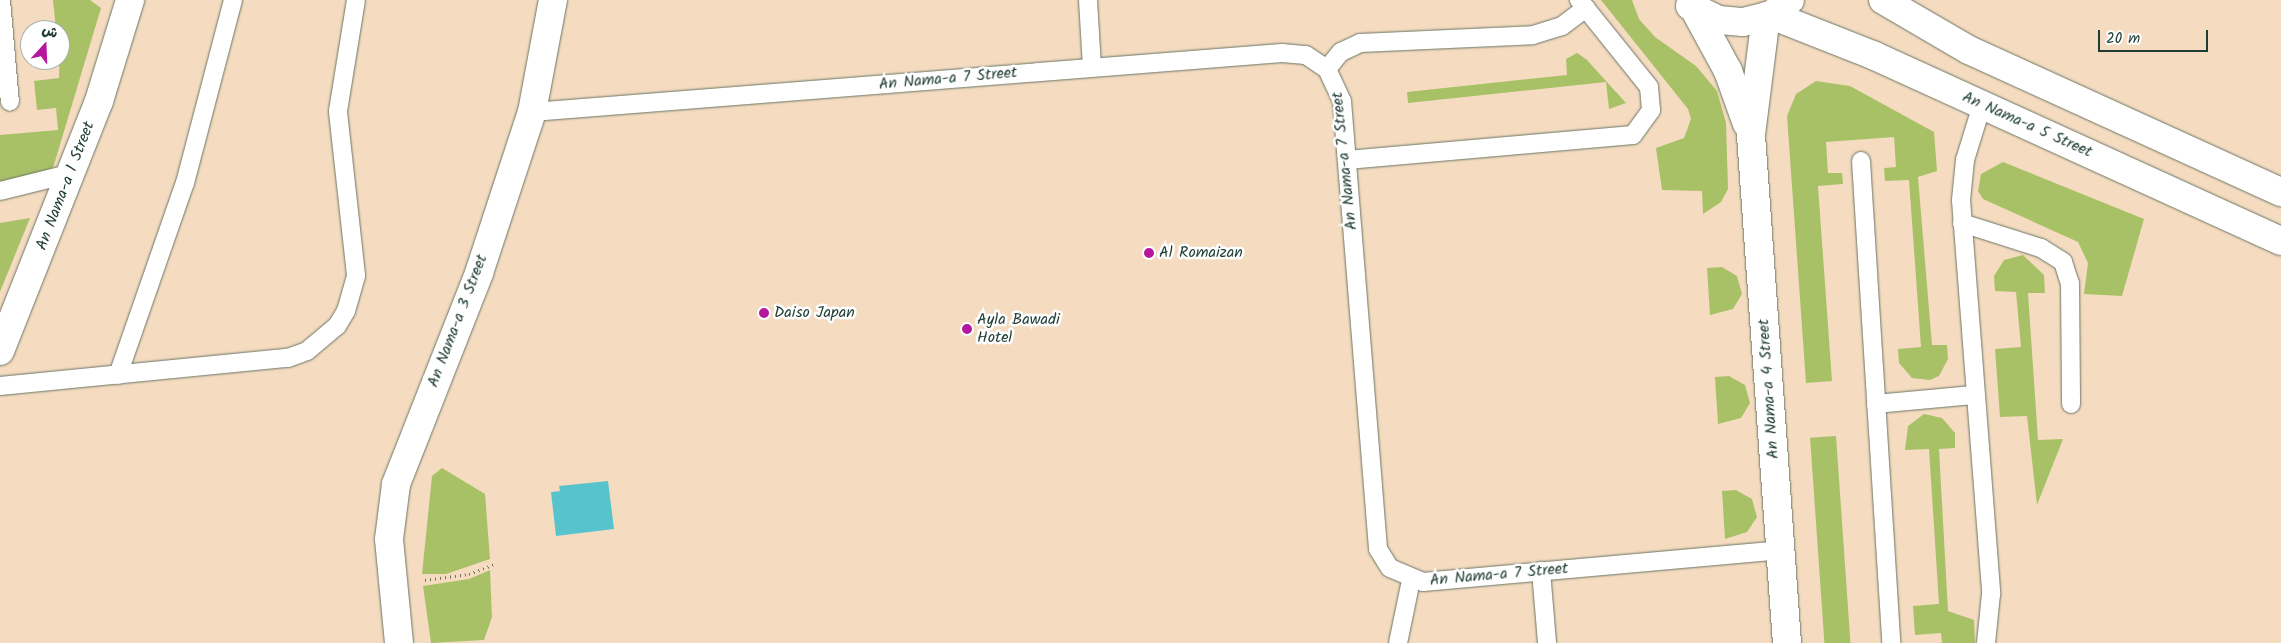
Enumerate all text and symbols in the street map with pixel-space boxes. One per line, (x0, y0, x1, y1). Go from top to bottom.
text: ش (39, 19, 61, 45)
north arrow (20, 20, 70, 70)
scale bar (2101, 20, 2211, 52)
text: 20 m (2106, 27, 2140, 51)
street label: An Nama-a 7 Street (878, 63, 1018, 95)
street label: An Nama-a 5 Street (1959, 88, 2095, 162)
street label: An Nama-a 7 Street (1328, 91, 1362, 231)
street label: An Nama-a 1 Street (33, 119, 99, 253)
place label: Al Romaizan (1159, 243, 1243, 263)
marker: Al Romaizan (1143, 247, 1155, 259)
street label: An Nama-a 3 Street (424, 252, 492, 390)
place label: Daiso Japan (774, 303, 855, 323)
marker: Daiso Japan (758, 307, 770, 319)
place label: Ayla Bawadi Hotel (977, 310, 1060, 348)
street label: An Nama-a 4 Street (1755, 318, 1783, 460)
marker: Ayla Bawadi Hotel (961, 323, 973, 335)
street label: An Nama-a 7 Street (1429, 559, 1569, 591)

